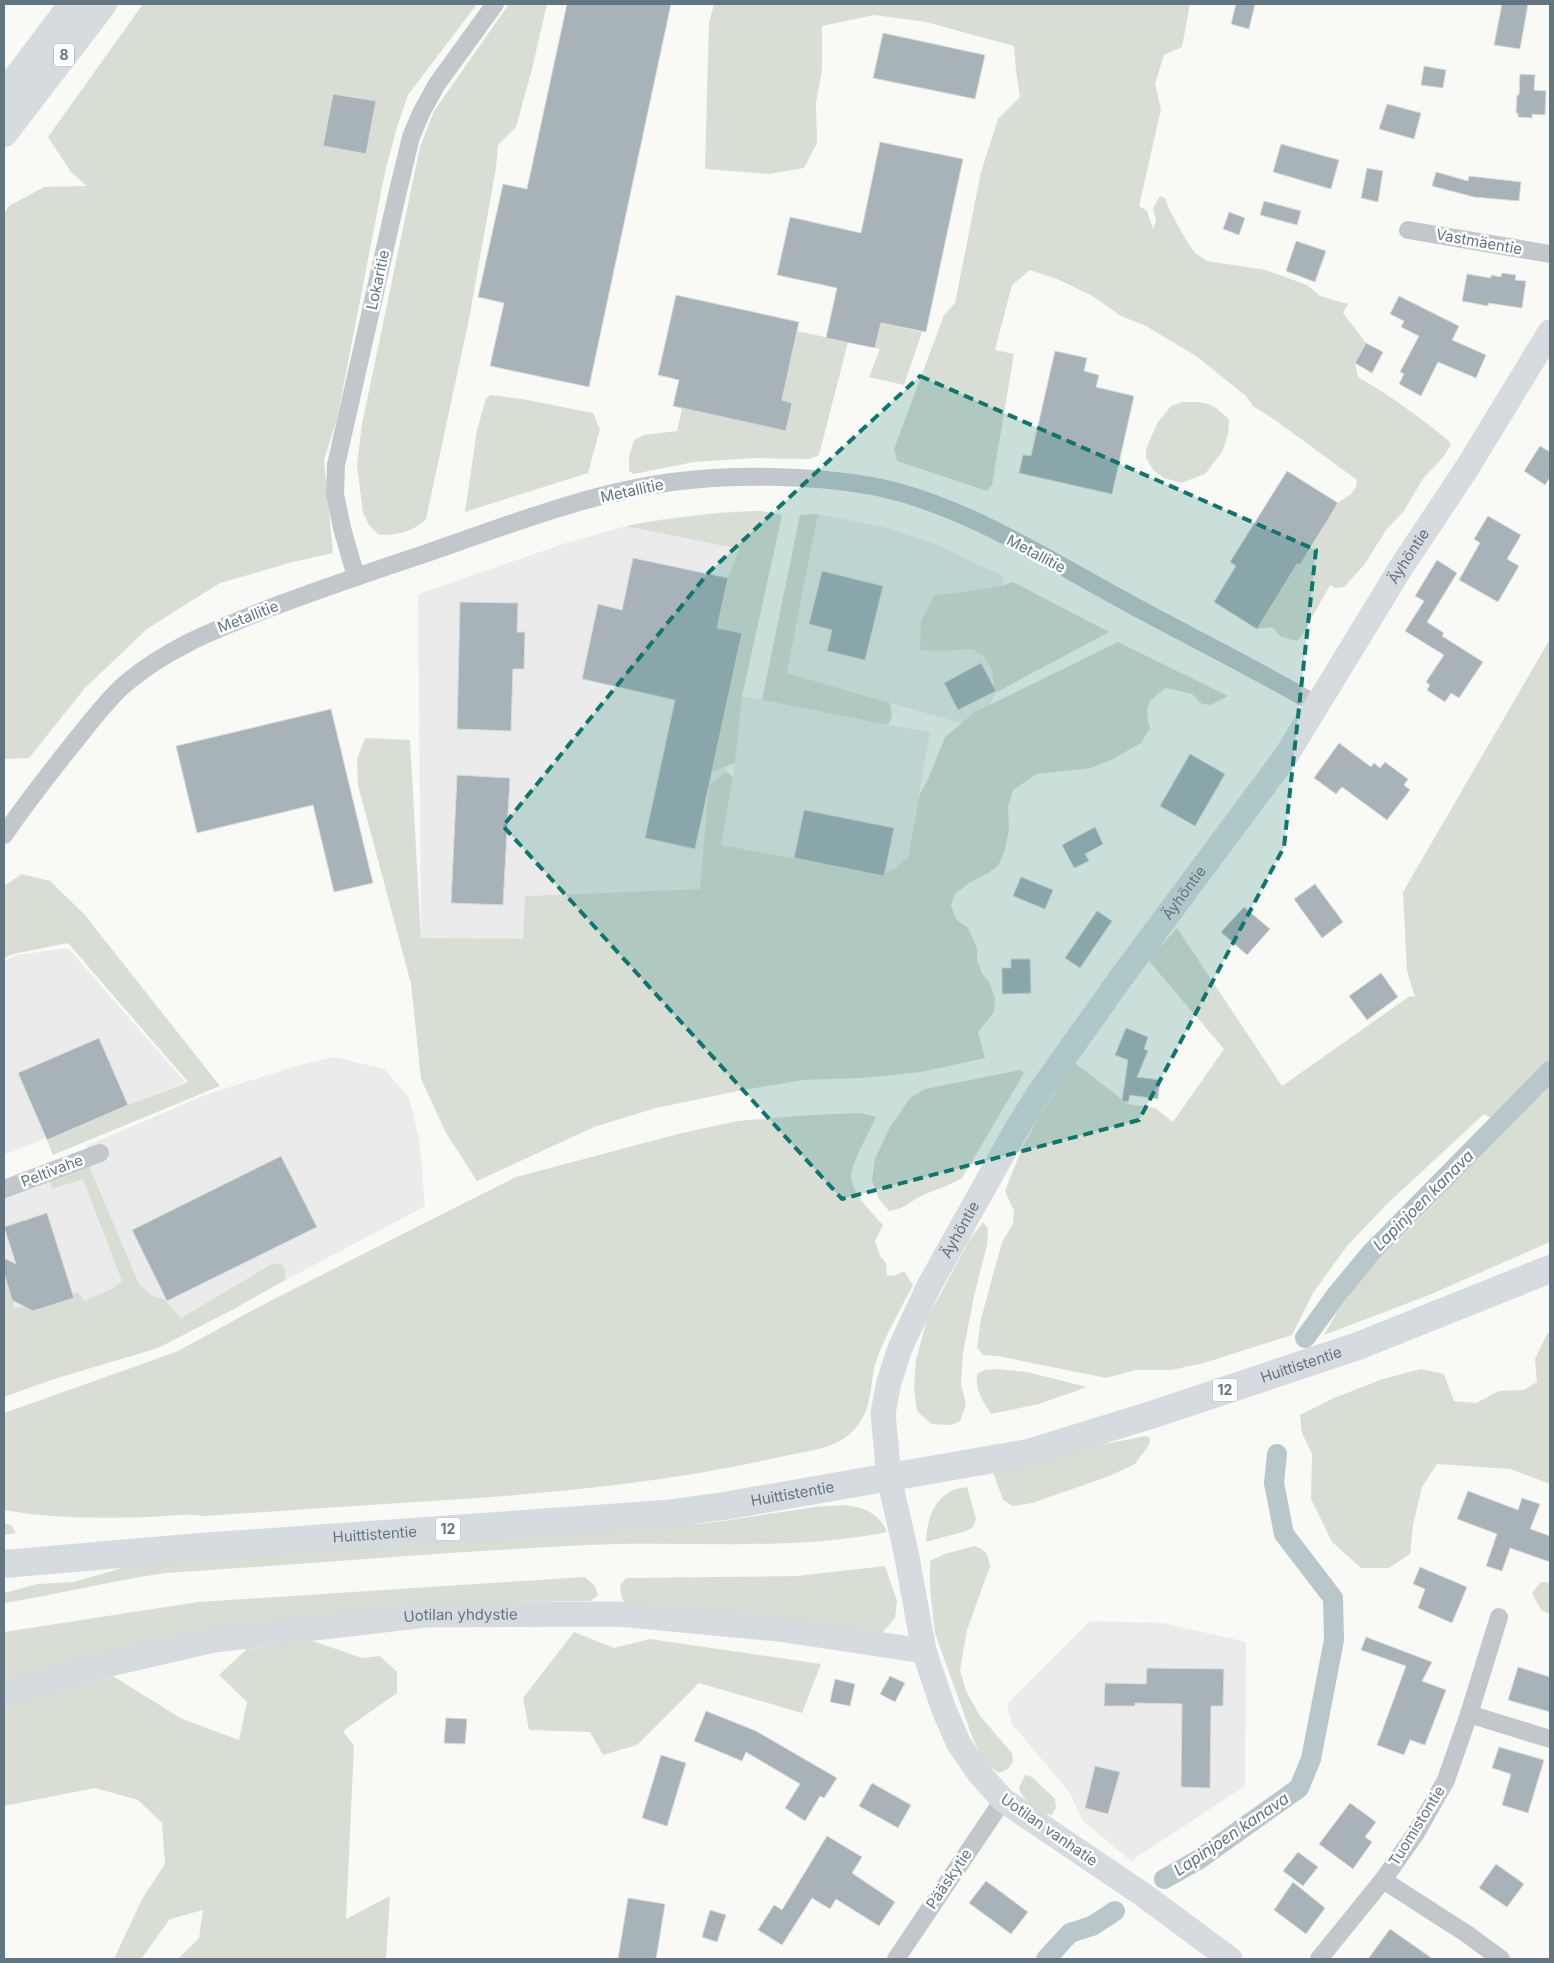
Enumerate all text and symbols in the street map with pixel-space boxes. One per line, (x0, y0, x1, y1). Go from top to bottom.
road number: 8 (54, 44, 74, 66)
street label: Vastmäentie (1434, 225, 1524, 258)
street label: Lokaritie (362, 248, 393, 312)
street label: Metallitie (599, 475, 665, 506)
street label: Äyhöntie (1383, 525, 1433, 587)
street label: Metallitie (1004, 530, 1069, 577)
street label: Metallitie (215, 596, 281, 637)
street label: Äyhöntie (1158, 862, 1210, 923)
water label: Lapinjoen kanava (1368, 1145, 1478, 1255)
street label: Peltivahe (18, 1150, 86, 1191)
street label: Äyhöntie (936, 1198, 983, 1261)
street label: Huittistentie (1258, 1342, 1344, 1387)
road number: 12 (1212, 1378, 1238, 1402)
street label: Huittistentie (749, 1477, 836, 1510)
road number: 12 (436, 1518, 460, 1540)
street label: Huittistentie (332, 1522, 418, 1547)
street label: Uotilan yhdystie (402, 1605, 518, 1627)
street label: Tuomistontie (1384, 1782, 1449, 1869)
water label: Lapinjoen kanava (1170, 1788, 1292, 1880)
street label: Uotilan vanhatie (997, 1789, 1101, 1870)
street label: Pääskytie (922, 1845, 976, 1912)

